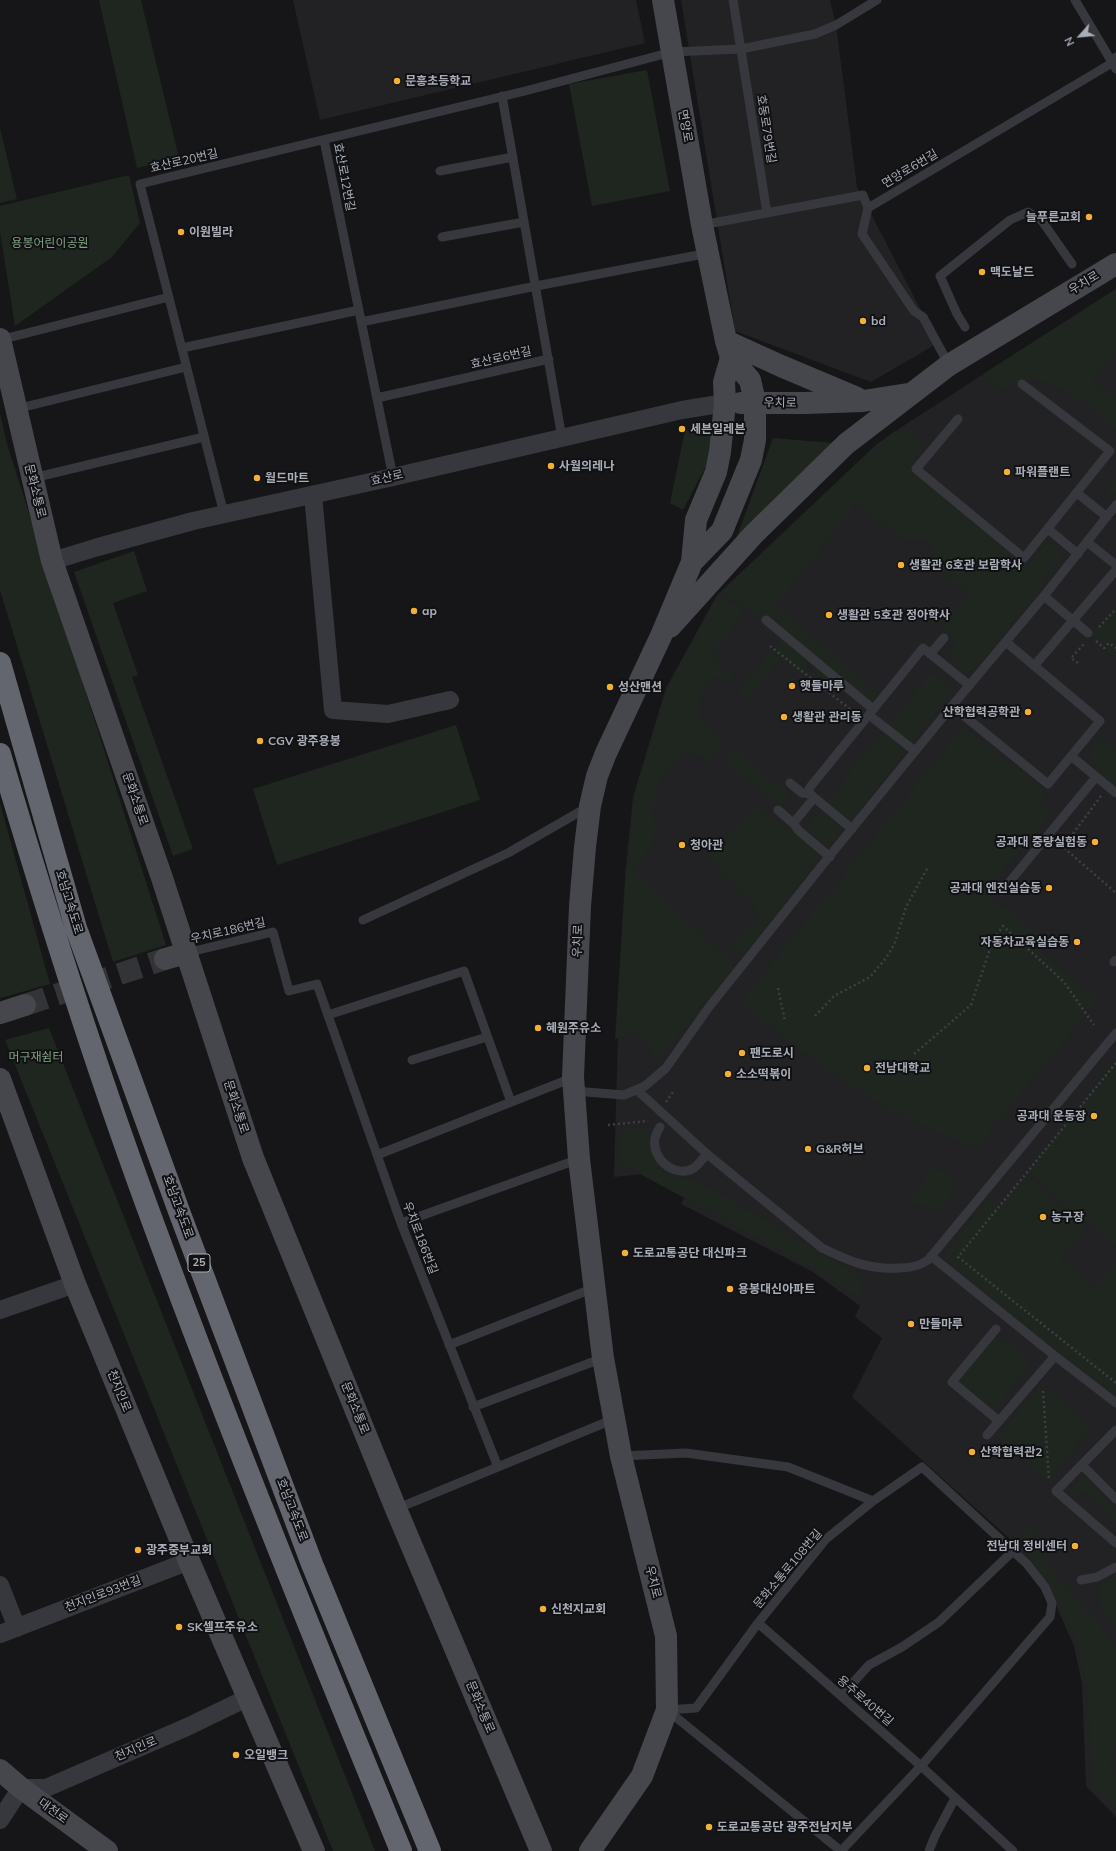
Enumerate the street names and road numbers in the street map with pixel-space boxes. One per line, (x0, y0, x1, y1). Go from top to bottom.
street label: 호동로79번길 (753, 94, 779, 164)
street label: 면앙로 (675, 108, 695, 144)
street label: 효산로12번길 (330, 141, 358, 213)
street label: 효산로20번길 (148, 146, 220, 176)
street label: 면앙로6번길 (880, 147, 940, 191)
street label: 우치로 (1066, 268, 1102, 298)
street label: 효산로6번길 (469, 344, 533, 372)
street label: 우치로 (763, 396, 797, 410)
street label: 문화소통로 (21, 462, 49, 520)
street label: 효산로 (369, 467, 405, 489)
street label: 문화소통로 (119, 771, 151, 827)
street label: 호남고속도로 (52, 868, 86, 936)
street label: 우치로186번길 (189, 915, 267, 947)
street label: 우치로 (570, 924, 586, 958)
street label: 문화소통로 (221, 1079, 251, 1135)
street label: 호남고속도로 (160, 1173, 196, 1241)
street label: 우치로186번길 (400, 1200, 440, 1276)
road number: 25 (188, 1254, 210, 1272)
street label: 천지인로 (104, 1368, 134, 1414)
street label: 문화소통로 (338, 1380, 372, 1436)
street label: 호남고속도로 (273, 1476, 311, 1544)
street label: 문화소통로108번길 (751, 1526, 825, 1612)
street label: 우치로 (642, 1564, 664, 1600)
street label: 천지인로93번길 (63, 1573, 143, 1615)
street label: 용주로40번길 (834, 1673, 896, 1729)
street label: 문화소통로 (463, 1679, 497, 1735)
street label: 천지인로 (113, 1734, 159, 1764)
street label: 대천로 (35, 1795, 71, 1827)

